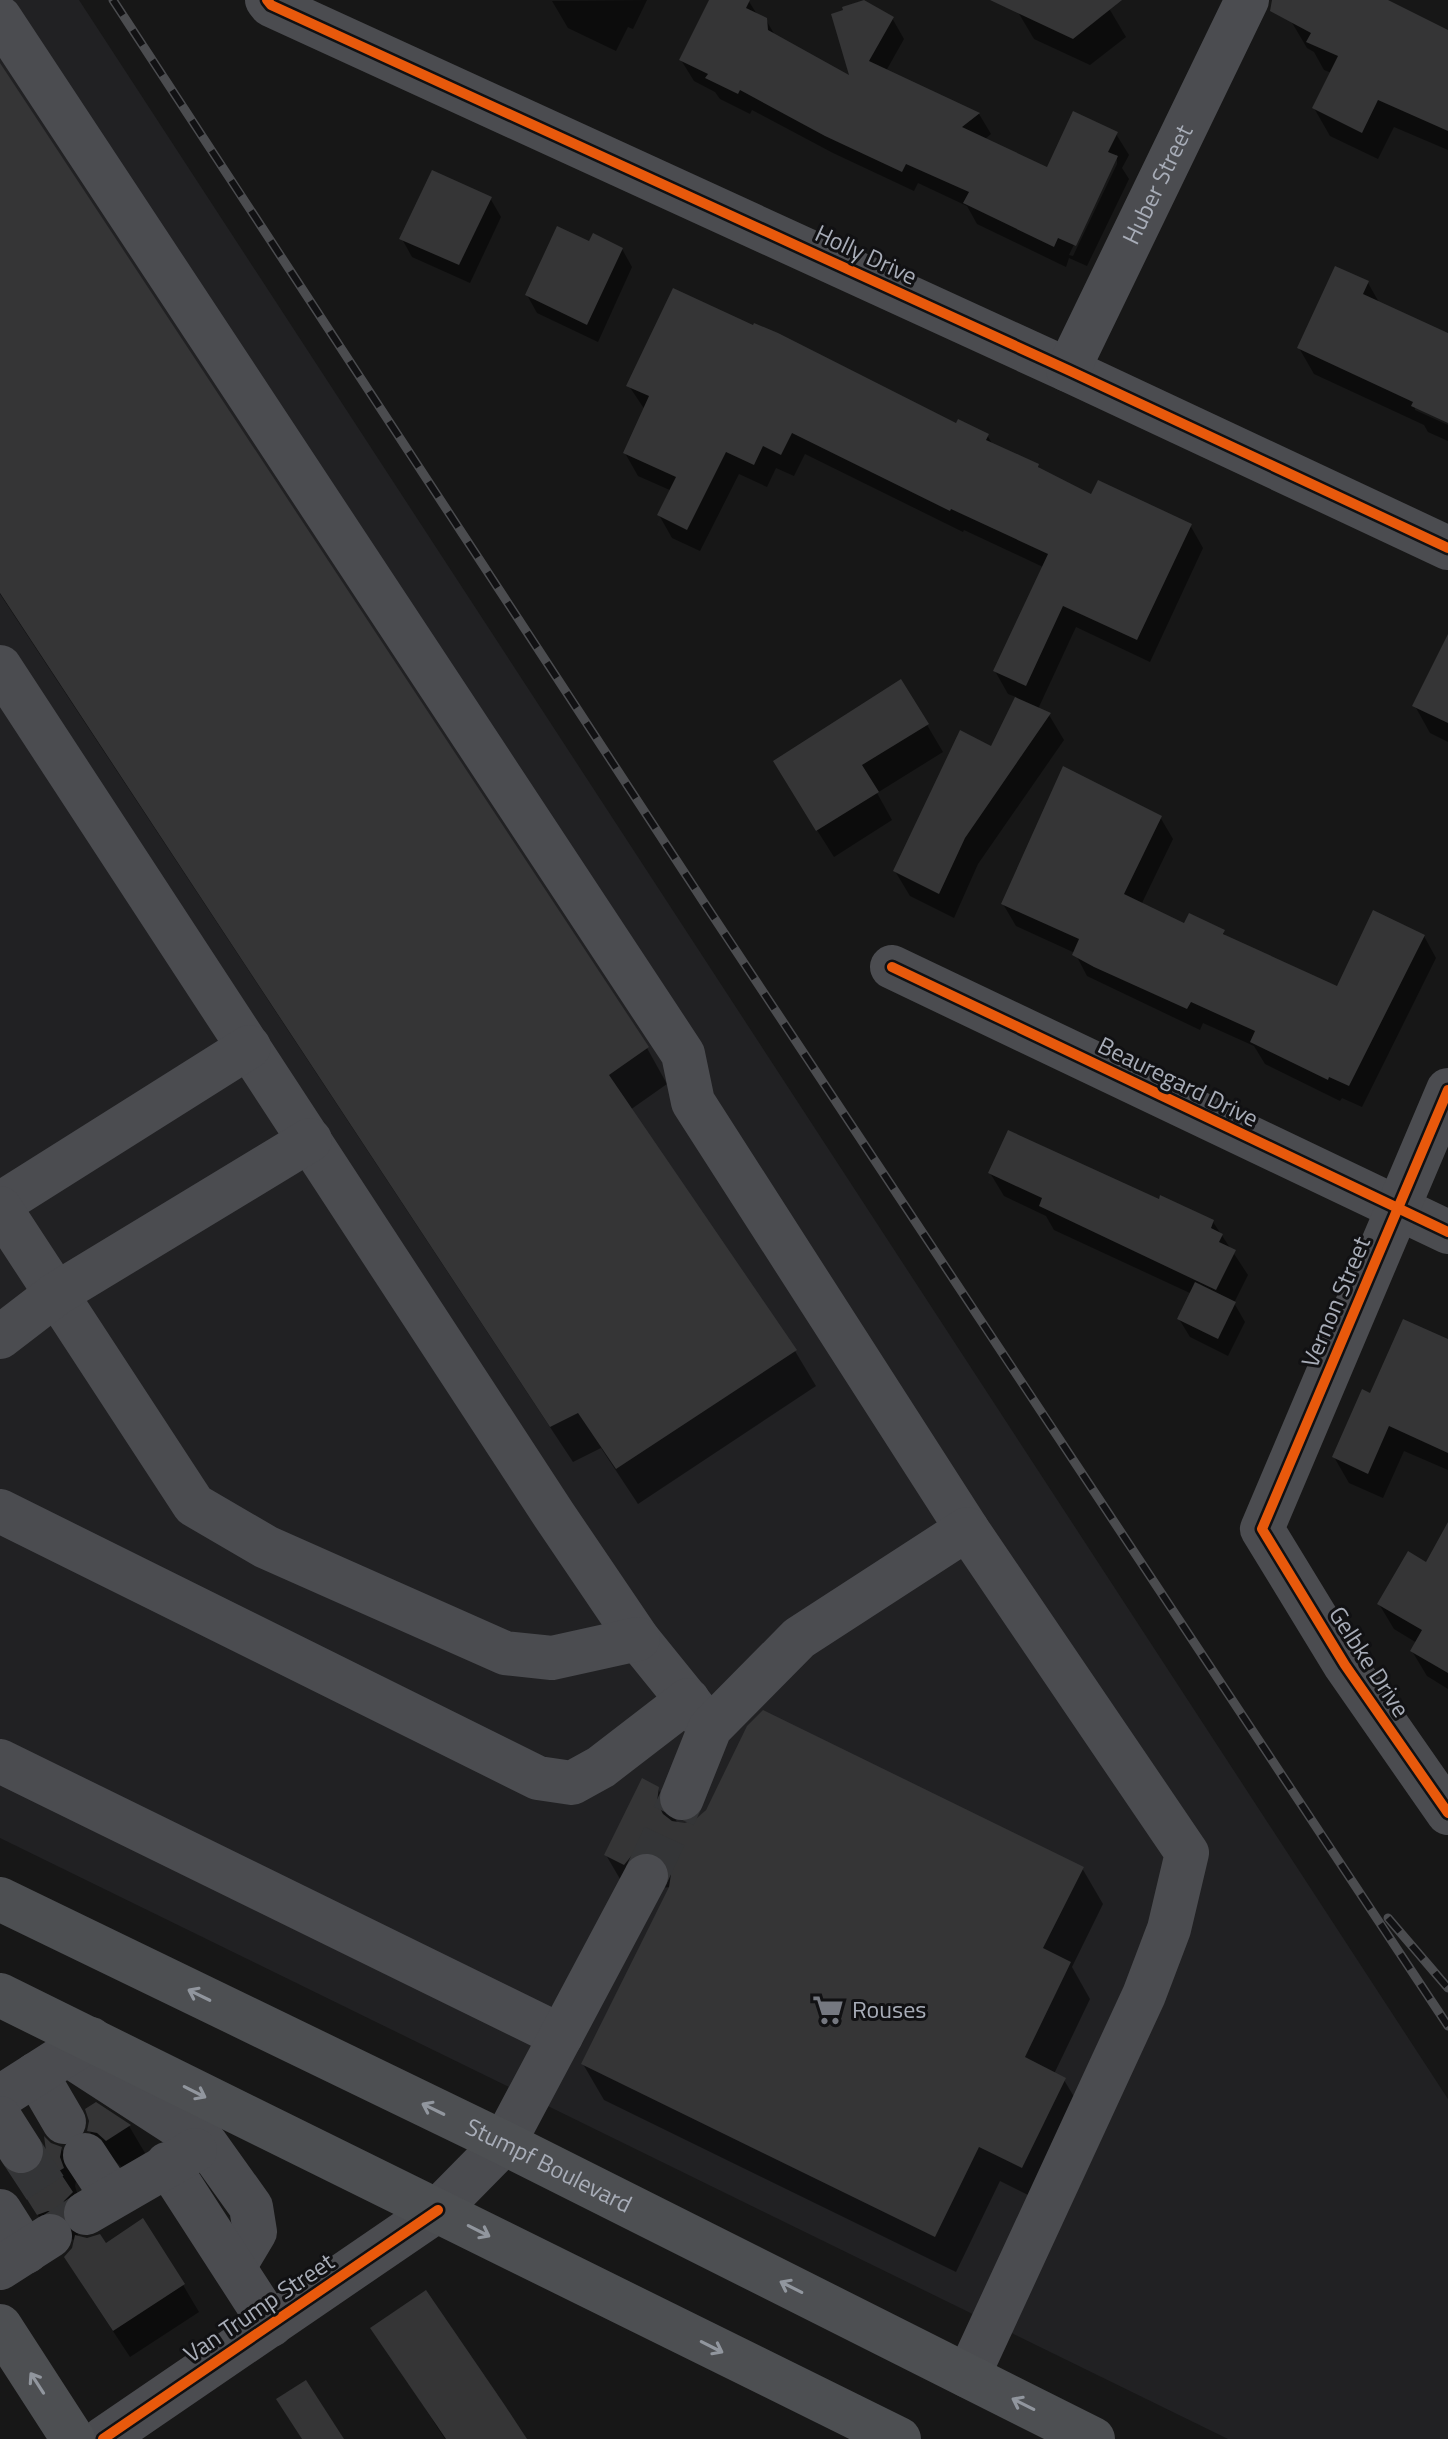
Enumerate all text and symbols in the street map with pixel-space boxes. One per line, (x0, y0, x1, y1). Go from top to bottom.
street label: Huber Street (1112, 118, 1201, 250)
street label: Holly Drive (809, 215, 924, 293)
street label: Beauregard Drive (1092, 1027, 1265, 1136)
street label: Vernon Street (1291, 1230, 1379, 1373)
street label: Gelbke Drive (1320, 1599, 1419, 1724)
one-way arrow (188, 1987, 212, 2002)
place label: Rouses (852, 1991, 926, 2027)
supermarket icon: Rouses (811, 1993, 845, 2027)
one-way arrow (182, 2085, 206, 2101)
one-way arrow (422, 2100, 446, 2116)
street label: Stumpf Boulevard (460, 2108, 638, 2221)
one-way arrow (467, 2223, 491, 2239)
street label: Van Trump Street (176, 2243, 342, 2371)
one-way arrow (780, 2279, 804, 2294)
one-way arrow (699, 2339, 723, 2355)
one-way arrow (28, 2372, 45, 2394)
one-way arrow (1012, 2396, 1036, 2411)

